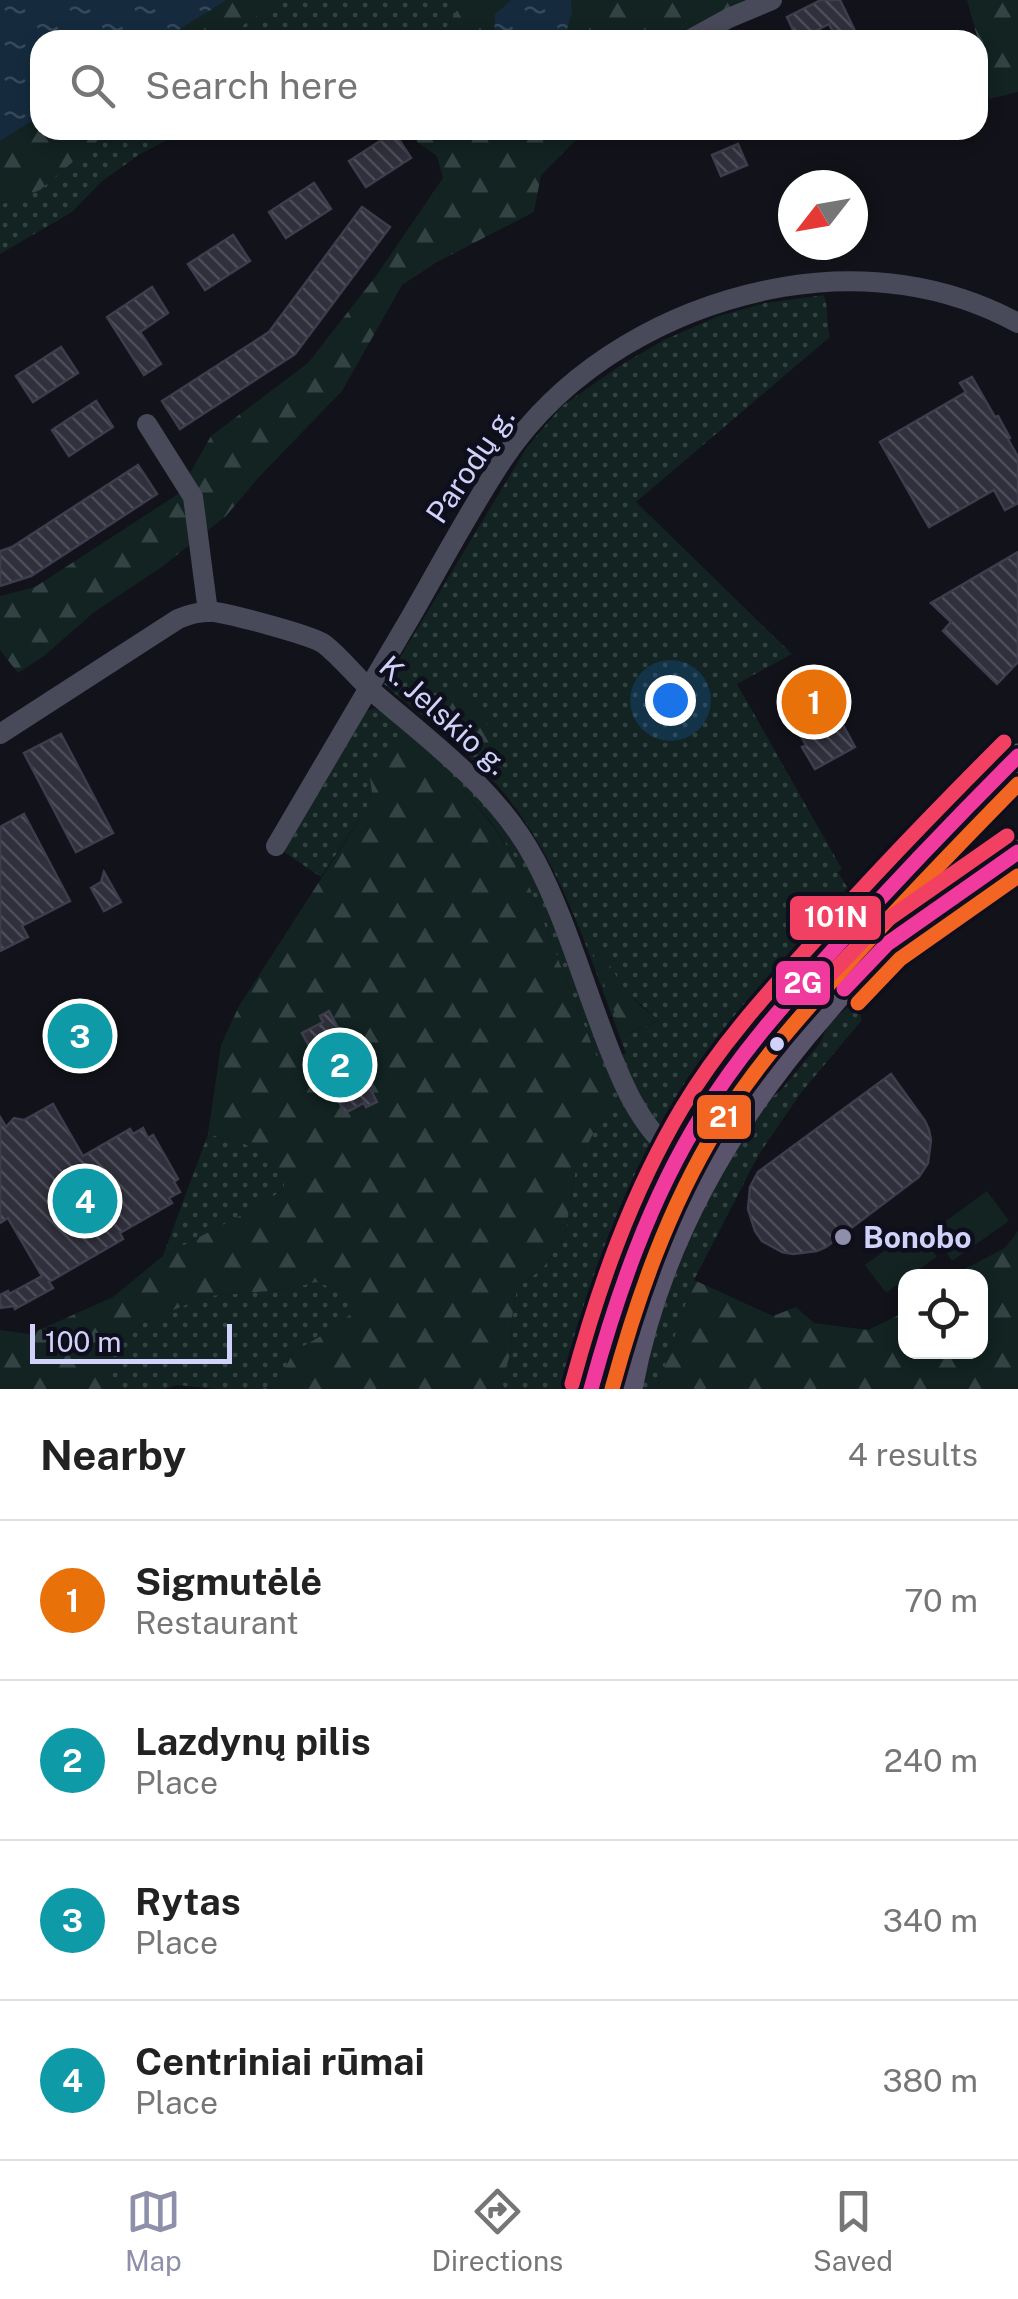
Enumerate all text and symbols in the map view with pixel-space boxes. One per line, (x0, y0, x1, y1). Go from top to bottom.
search box (30, 30, 988, 140)
icon: search (65, 58, 120, 113)
text: Search here (145, 63, 358, 108)
north arrow (778, 170, 868, 260)
street label: Parodų g. (418, 400, 522, 530)
street label: K. Jelskio g. (372, 648, 516, 782)
pin: 1 (782, 664, 846, 740)
your location (645, 675, 696, 726)
line badge: 101N (788, 894, 883, 942)
text: 101N (804, 900, 868, 933)
line badge: 2G (774, 959, 832, 1007)
text: 2G (783, 966, 823, 999)
pin: 3 (48, 998, 112, 1074)
pin: 2 (308, 1028, 372, 1102)
unlabelled marker (767, 1034, 787, 1054)
line badge: 21 (695, 1093, 753, 1141)
text: 21 (709, 1100, 739, 1133)
pin: 4 (52, 1164, 118, 1238)
place label: Bonobo (863, 1219, 972, 1255)
marker: Bonobo (832, 1226, 854, 1248)
map controls (898, 1269, 988, 1359)
button: locate (898, 1269, 988, 1359)
scale bar (30, 1319, 232, 1364)
text: 100 m (45, 1325, 122, 1358)
text: Nearby (40, 1430, 186, 1479)
text: 4 results (848, 1436, 978, 1473)
text: Sigmutėlė (135, 1559, 322, 1604)
text: 1 (66, 1582, 79, 1619)
text: 70 m (904, 1582, 978, 1619)
text: Restaurant (135, 1604, 299, 1641)
text: Lazdynų pilis (135, 1719, 371, 1764)
text: 2 (62, 1742, 83, 1779)
text: 240 m (884, 1742, 978, 1779)
text: Place (135, 1764, 218, 1801)
text: Rytas (135, 1879, 241, 1924)
text: 3 (62, 1902, 83, 1939)
text: 340 m (883, 1902, 978, 1939)
text: Place (135, 1924, 218, 1961)
text: Centriniai rūmai (135, 2039, 425, 2084)
text: 4 (62, 2062, 83, 2099)
text: 380 m (882, 2062, 978, 2099)
text: Place (135, 2084, 218, 2121)
tab: Map (125, 2184, 182, 2277)
tab: Directions (432, 2184, 563, 2277)
tab: Saved (813, 2184, 893, 2277)

